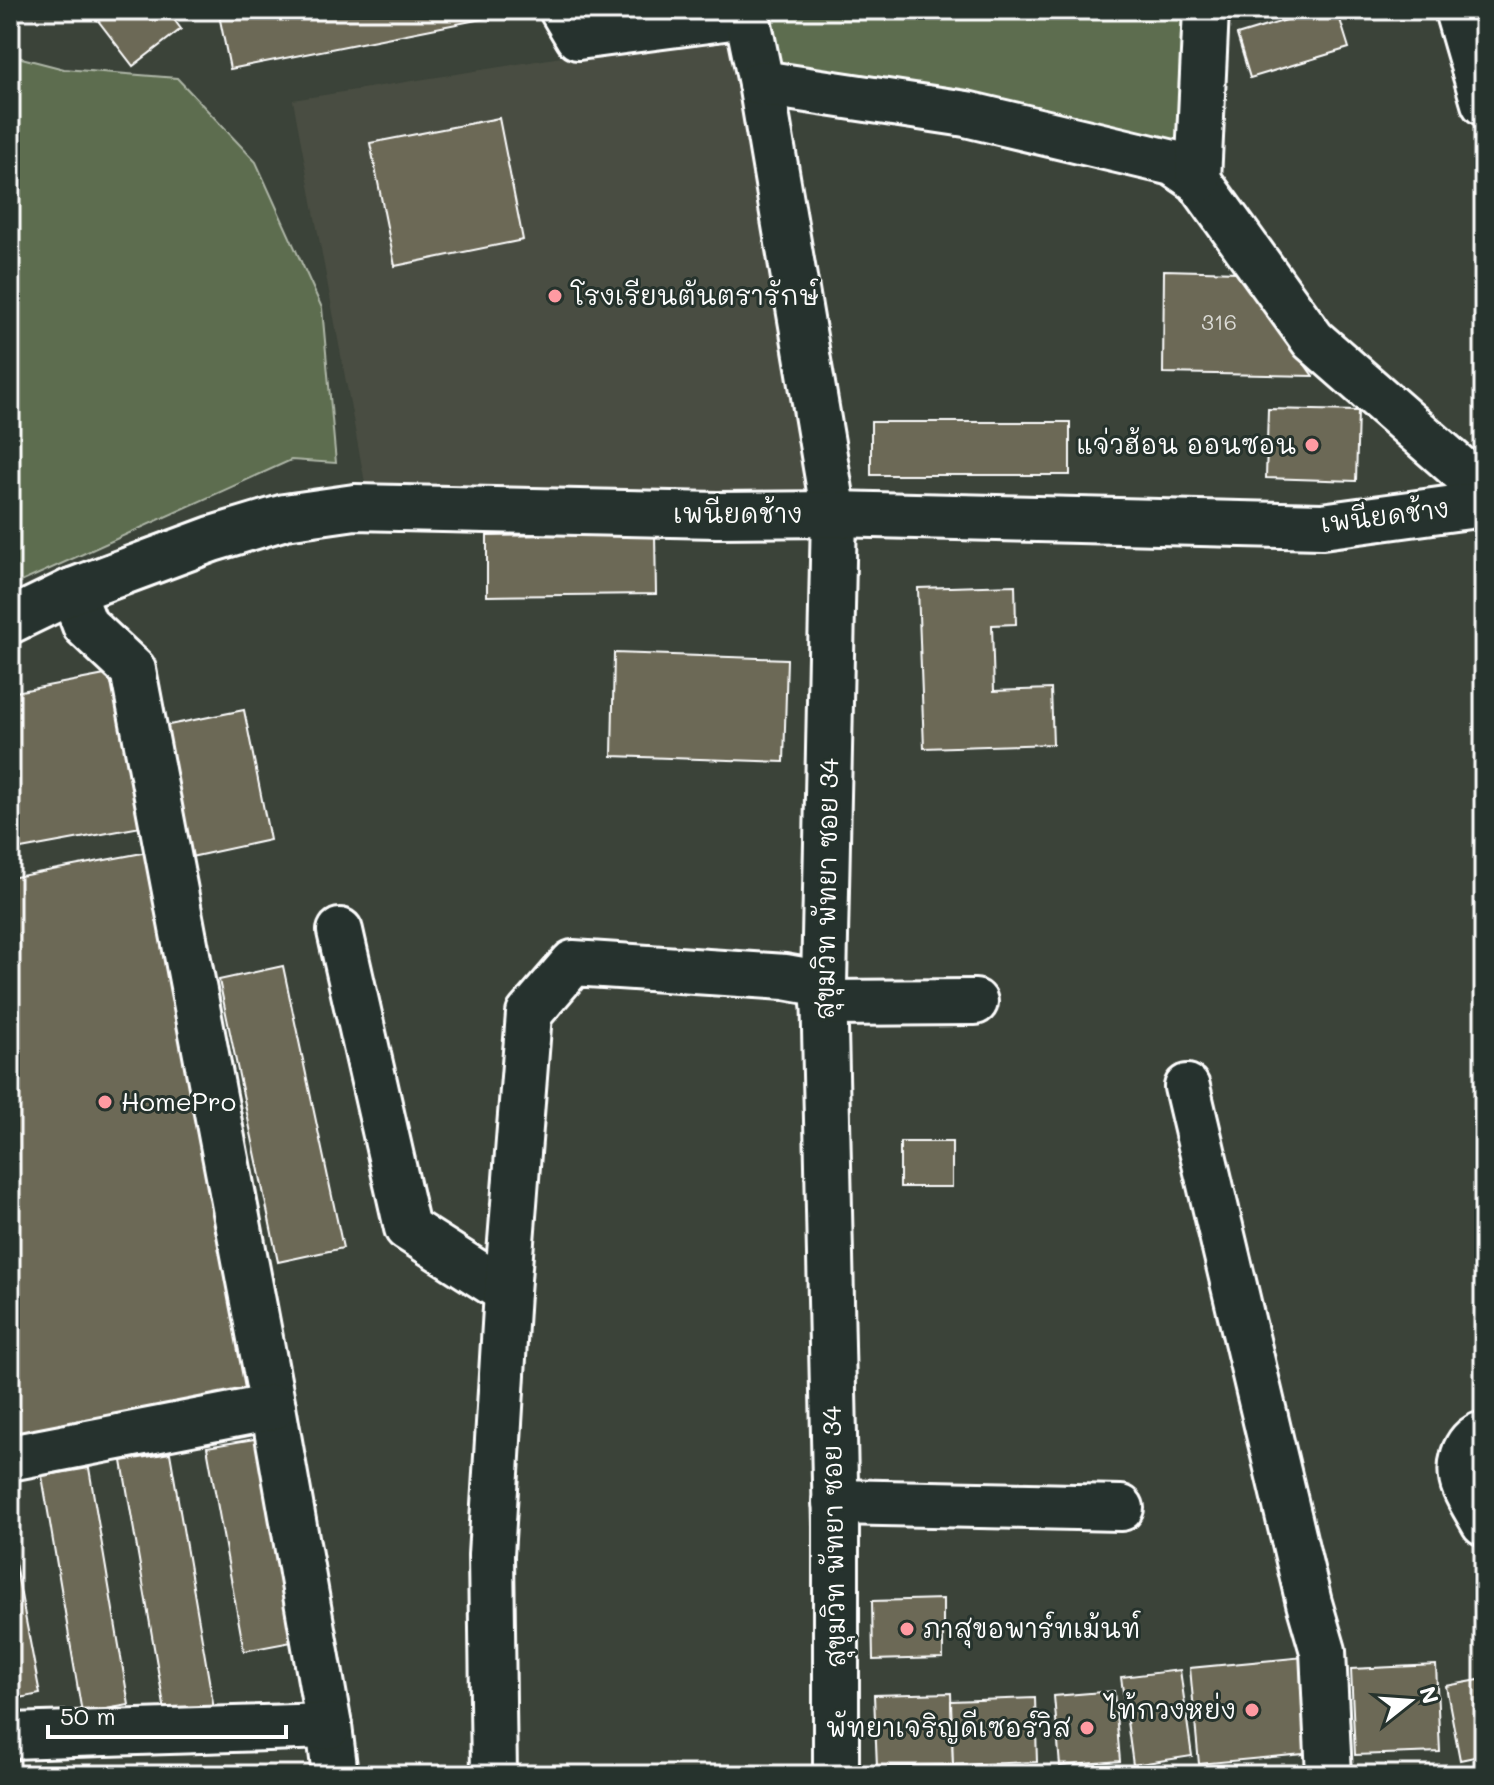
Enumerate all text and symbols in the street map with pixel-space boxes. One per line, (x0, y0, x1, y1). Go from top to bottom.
place label: โรงเรียนตันตรารักษ์ (570, 278, 819, 312)
marker: โรงเรียนตันตรารักษ์ (546, 287, 564, 305)
house number: 316 (1201, 307, 1237, 336)
place label: แจ่วฮ้อน ออนซอน (1076, 427, 1296, 461)
marker: แจ่วฮ้อน ออนซอน (1303, 436, 1321, 454)
street label: เพนียดช้าง (1319, 490, 1451, 540)
street label: เพนียดช้าง (673, 496, 803, 530)
street label: สุขุมวิท พัทยา ซอย 34 (807, 758, 849, 1020)
place label: HomePro (121, 1084, 236, 1118)
marker: HomePro (96, 1093, 114, 1111)
street label: สุขุมวิท พัทยา ซอย 34 (814, 1406, 856, 1668)
place label: ภาสุขอพาร์ทเม้นท์ (923, 1610, 1141, 1649)
marker: ภาสุขอพาร์ทเม้นท์ (898, 1620, 916, 1638)
north arrow (1370, 1661, 1450, 1741)
text: N (1413, 1683, 1446, 1707)
scale bar (48, 1689, 286, 1739)
place label: ไท้กวงหย่ง (1102, 1692, 1236, 1726)
text: 50 m (60, 1700, 116, 1731)
marker: ไท้กวงหย่ง (1243, 1701, 1261, 1719)
place label: พัทยาเจริญดีเซอร์วิส (826, 1709, 1071, 1744)
marker: พัทยาเจริญดีเซอร์วิส (1078, 1719, 1096, 1737)

